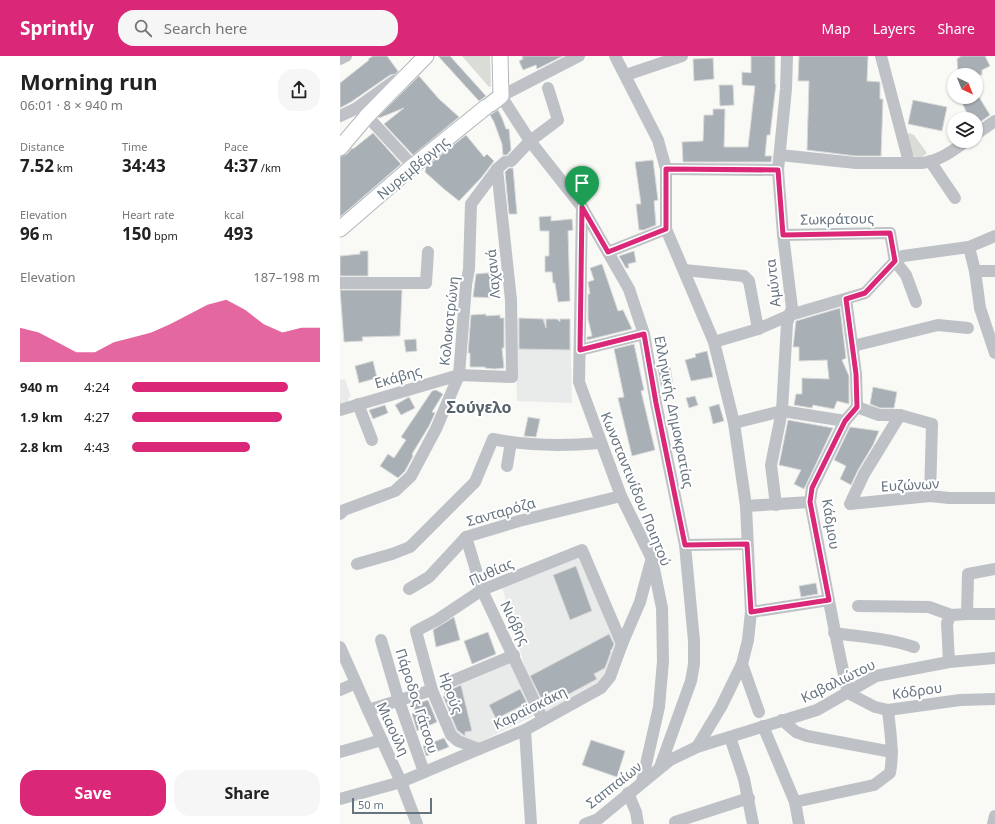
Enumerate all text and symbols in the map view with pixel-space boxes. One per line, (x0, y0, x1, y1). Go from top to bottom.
search box (118, 10, 398, 46)
text: Sprintly (20, 15, 94, 41)
icon: search (132, 17, 154, 39)
text: Search here (164, 18, 247, 38)
text: Map (822, 19, 851, 38)
text: Layers (873, 19, 915, 38)
text: Share (937, 19, 975, 38)
text: Morning run (20, 66, 158, 96)
north arrow (947, 68, 983, 104)
map controls (947, 68, 983, 148)
button: share (278, 69, 320, 111)
text: 06:01 · 8 × 940 m (20, 96, 123, 114)
button: layers (947, 112, 983, 148)
street label: Νυρεμβέργης (373, 132, 453, 203)
text: Distance (20, 139, 65, 154)
text: Time (122, 139, 147, 154)
text: Pace (224, 139, 248, 154)
text: 7.52 (20, 154, 54, 177)
text: 34:43 (122, 154, 166, 177)
text: 4:37 (224, 154, 258, 177)
text: km (54, 160, 73, 175)
text: /km (258, 160, 281, 175)
pin (565, 166, 599, 207)
icon: arrive (571, 172, 593, 194)
text: Elevation (20, 207, 67, 222)
text: Heart rate (122, 207, 175, 222)
text: kcal (224, 207, 244, 222)
street label: Σωκράτους (800, 208, 874, 229)
text: 96 (20, 222, 39, 245)
text: 150 (122, 222, 151, 245)
text: 493 (224, 222, 253, 245)
text: m (39, 228, 53, 243)
text: bpm (151, 228, 178, 243)
street label: Λαχανά (481, 248, 504, 300)
street label: Αμύντα (761, 258, 784, 308)
text: Elevation (20, 268, 76, 286)
text: 187–198 m (253, 268, 320, 286)
street label: Κολοκοτρώνη (434, 275, 463, 367)
street label: Ελληνικής Δημοκρατίας (650, 334, 699, 490)
street label: Εκάβης (372, 361, 424, 392)
text: 940 m (20, 378, 58, 396)
text: 4:24 (84, 378, 110, 396)
district label: Σούγελο (446, 396, 512, 418)
text: 1.9 km (20, 408, 63, 426)
text: 4:27 (84, 408, 110, 426)
street label: Κωνσταντινίδου Ποιητού (597, 409, 676, 569)
text: 2.8 km (20, 438, 63, 456)
text: 4:43 (84, 438, 110, 456)
street label: Ευζώνων (880, 473, 940, 496)
street label: Σανταρόζα (464, 493, 538, 530)
street label: Κάδμου (818, 497, 845, 551)
street label: Πυθίας (466, 553, 516, 590)
street label: Νιόβης (497, 597, 534, 648)
street label: Πάροδος Γάτσου (392, 646, 443, 756)
street label: Καβαλιώτου (797, 654, 878, 707)
street label: Ηρούς (435, 670, 468, 716)
street label: Κόδρου (891, 678, 943, 703)
street label: Καραϊσκάκη (490, 682, 570, 734)
street label: Μιαούλη (373, 699, 414, 759)
street label: Σαππαίων (582, 757, 646, 812)
button: Save (20, 770, 166, 816)
button: Share (174, 770, 320, 816)
scale bar (352, 796, 432, 815)
text: 50 m (358, 797, 384, 812)

